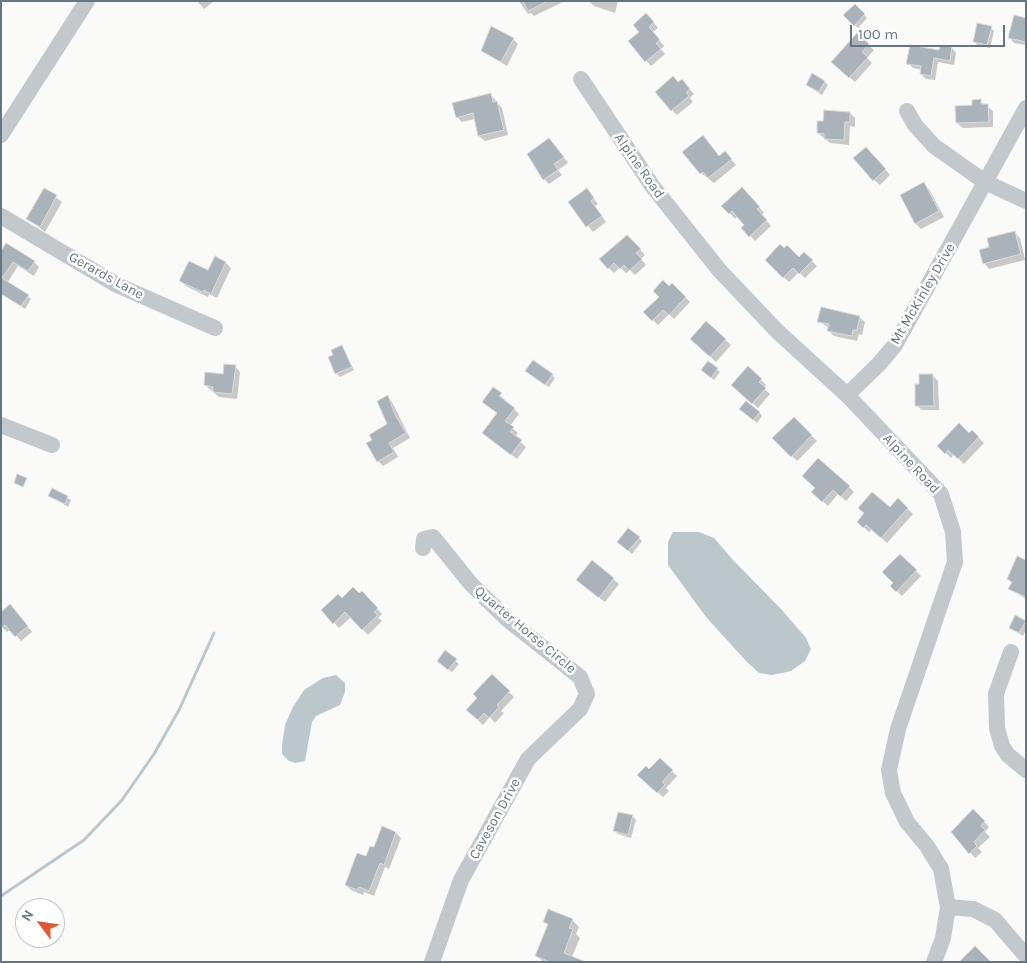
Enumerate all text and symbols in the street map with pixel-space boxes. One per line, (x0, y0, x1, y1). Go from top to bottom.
scale bar (852, 15, 1007, 47)
text: 100 m (858, 25, 898, 43)
street label: Alpine Road (610, 130, 668, 202)
street label: Mt McKinley Drive (887, 240, 959, 348)
street label: Gerards Lane (66, 249, 146, 303)
street label: Alpine Road (879, 431, 943, 497)
street label: Quarter Horse Circle (471, 583, 579, 677)
street label: Caveson Drive (466, 776, 524, 862)
north arrow (15, 898, 65, 948)
text: N (18, 907, 37, 924)

